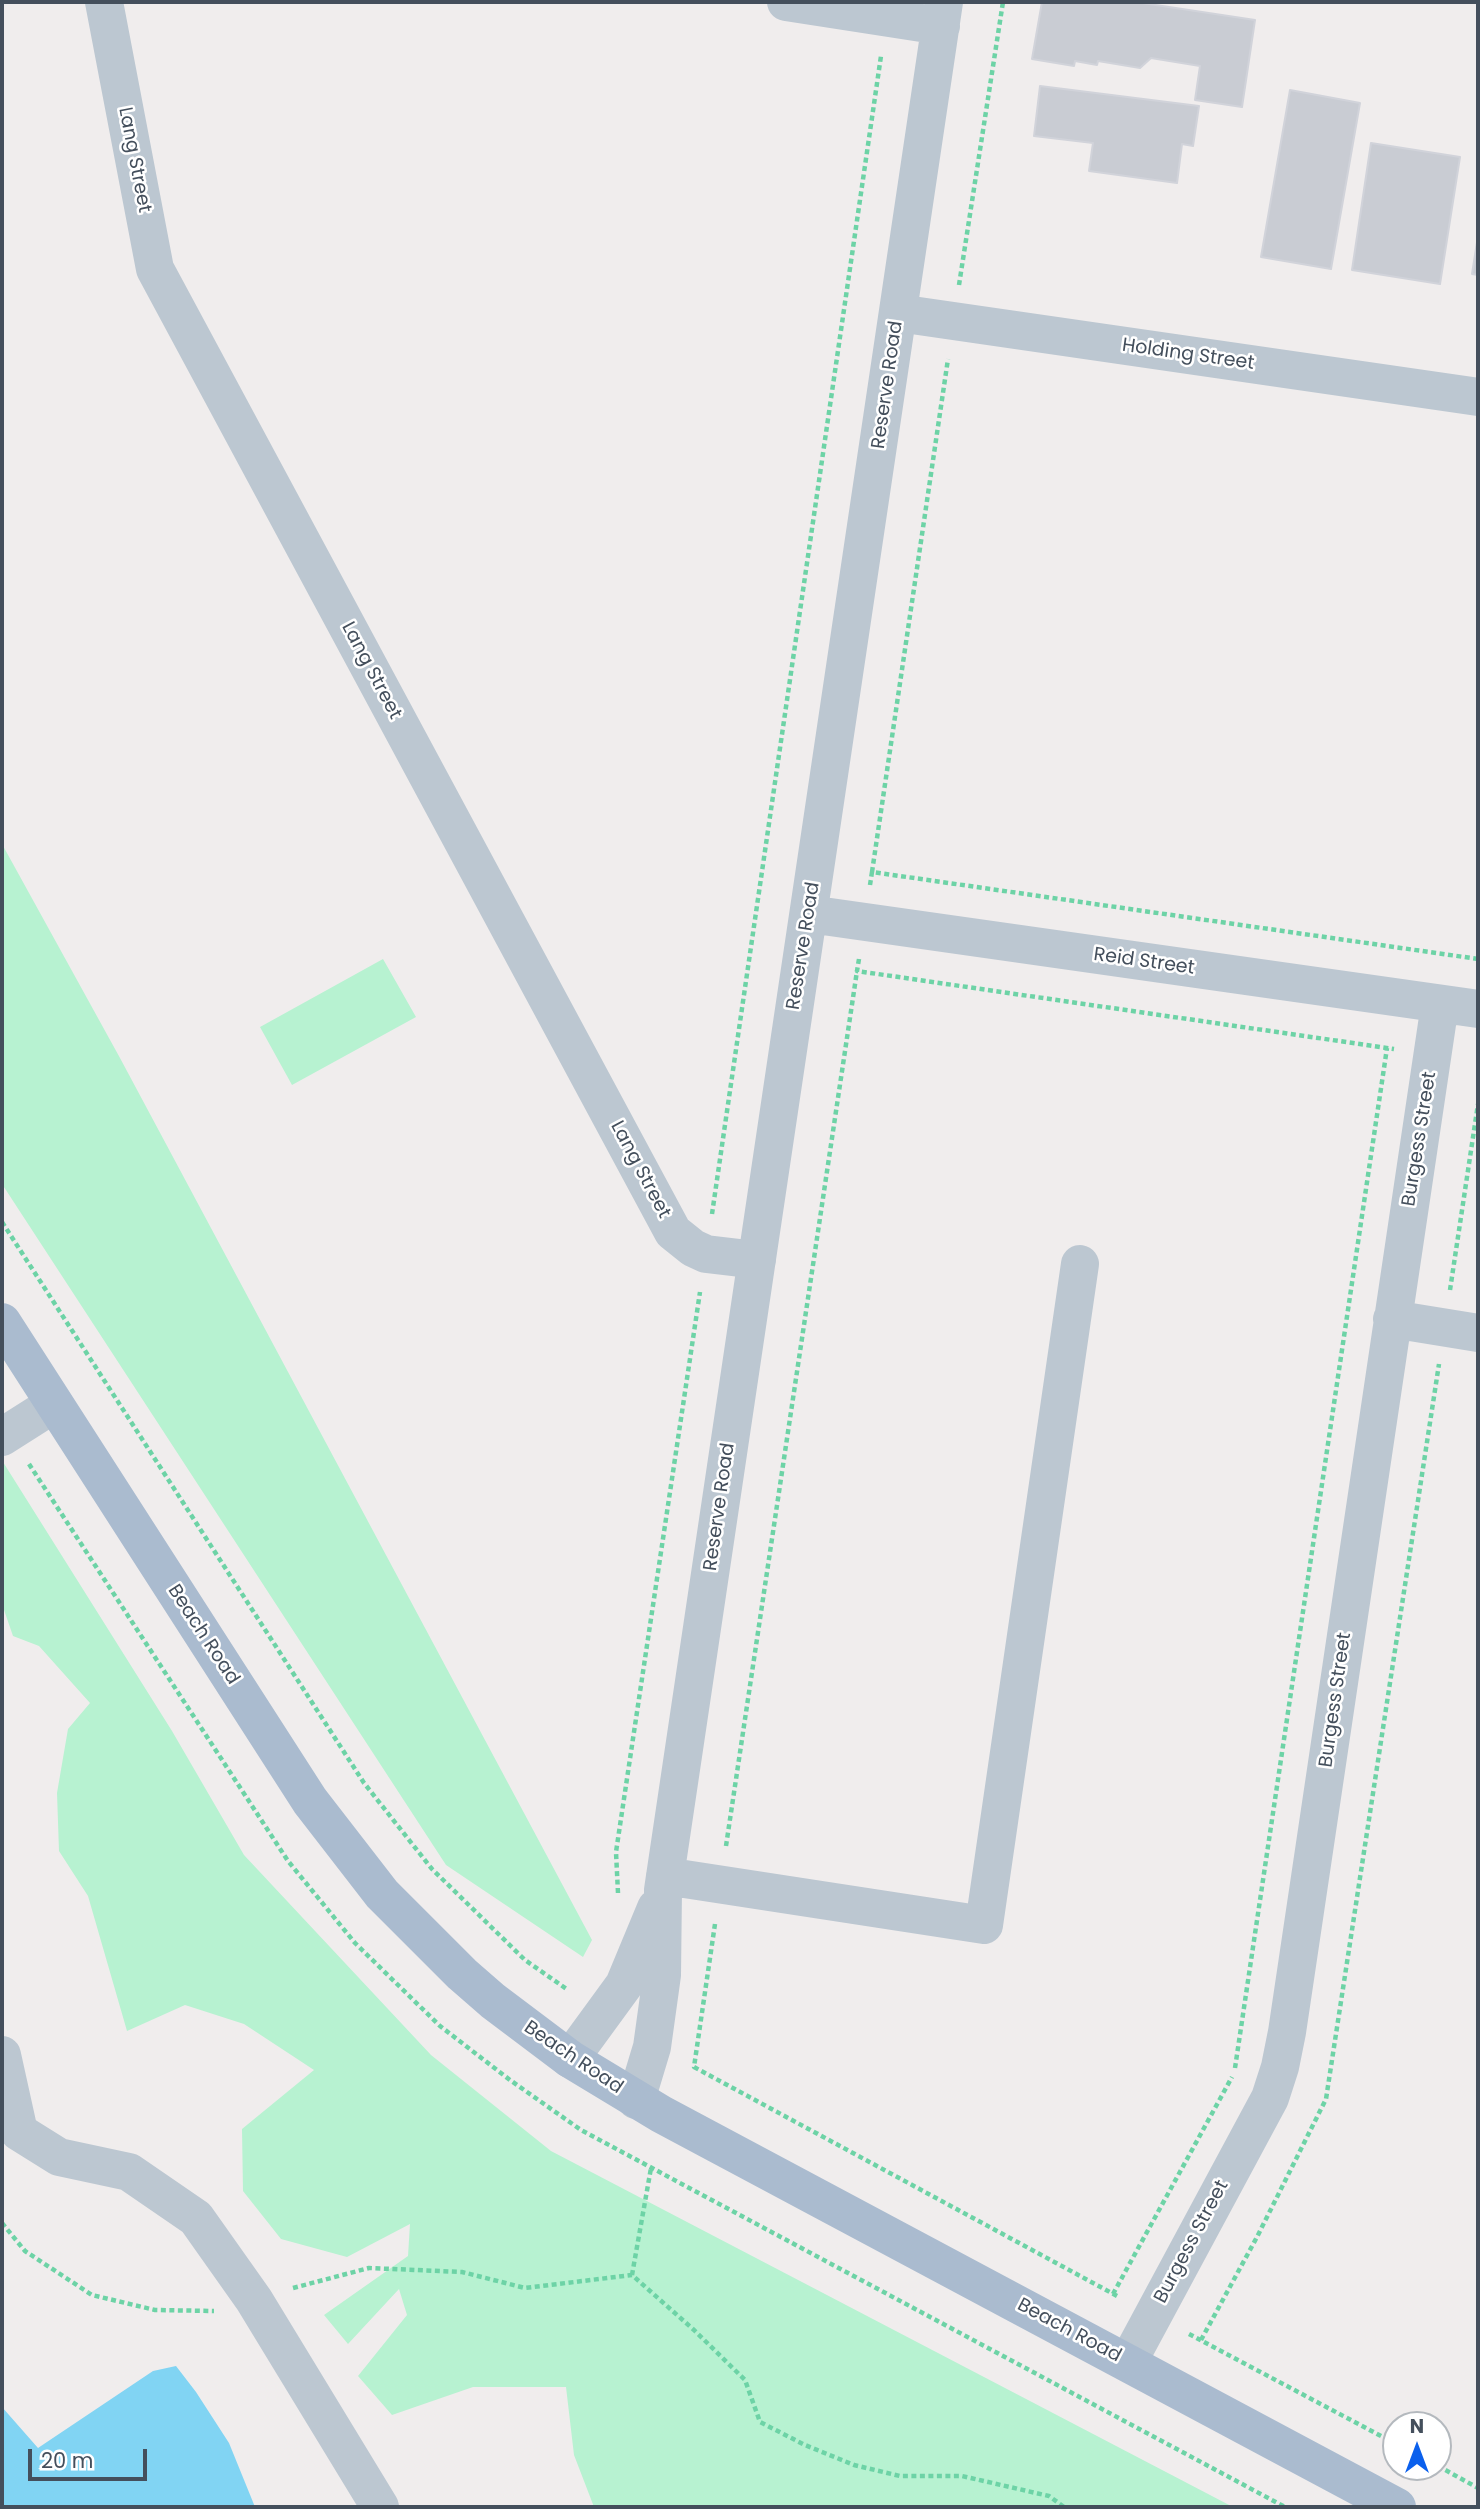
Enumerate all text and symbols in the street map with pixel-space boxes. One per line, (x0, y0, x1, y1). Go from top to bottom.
street label: Lang Street (113, 105, 155, 215)
street label: Reserve Road (868, 320, 908, 450)
street label: Holding Street (1120, 334, 1256, 376)
street label: Lang Street (336, 619, 406, 723)
street label: Reserve Road (783, 880, 825, 1012)
street label: Reid Street (1092, 944, 1196, 980)
street label: Burgess Street (1398, 1070, 1442, 1208)
street label: Lang Street (605, 1118, 675, 1222)
street label: Reserve Road (700, 1442, 740, 1572)
street label: Beach Road (162, 1581, 244, 1689)
street label: Burgess Street (1315, 1631, 1357, 1769)
street label: Beach Road (519, 2017, 627, 2099)
street label: Burgess Street (1150, 2177, 1234, 2307)
street label: Beach Road (1013, 2294, 1125, 2368)
north arrow (1382, 2411, 1452, 2481)
text: N (1410, 2413, 1424, 2440)
scale bar (32, 2436, 150, 2480)
text: 20 m (41, 2446, 94, 2475)

